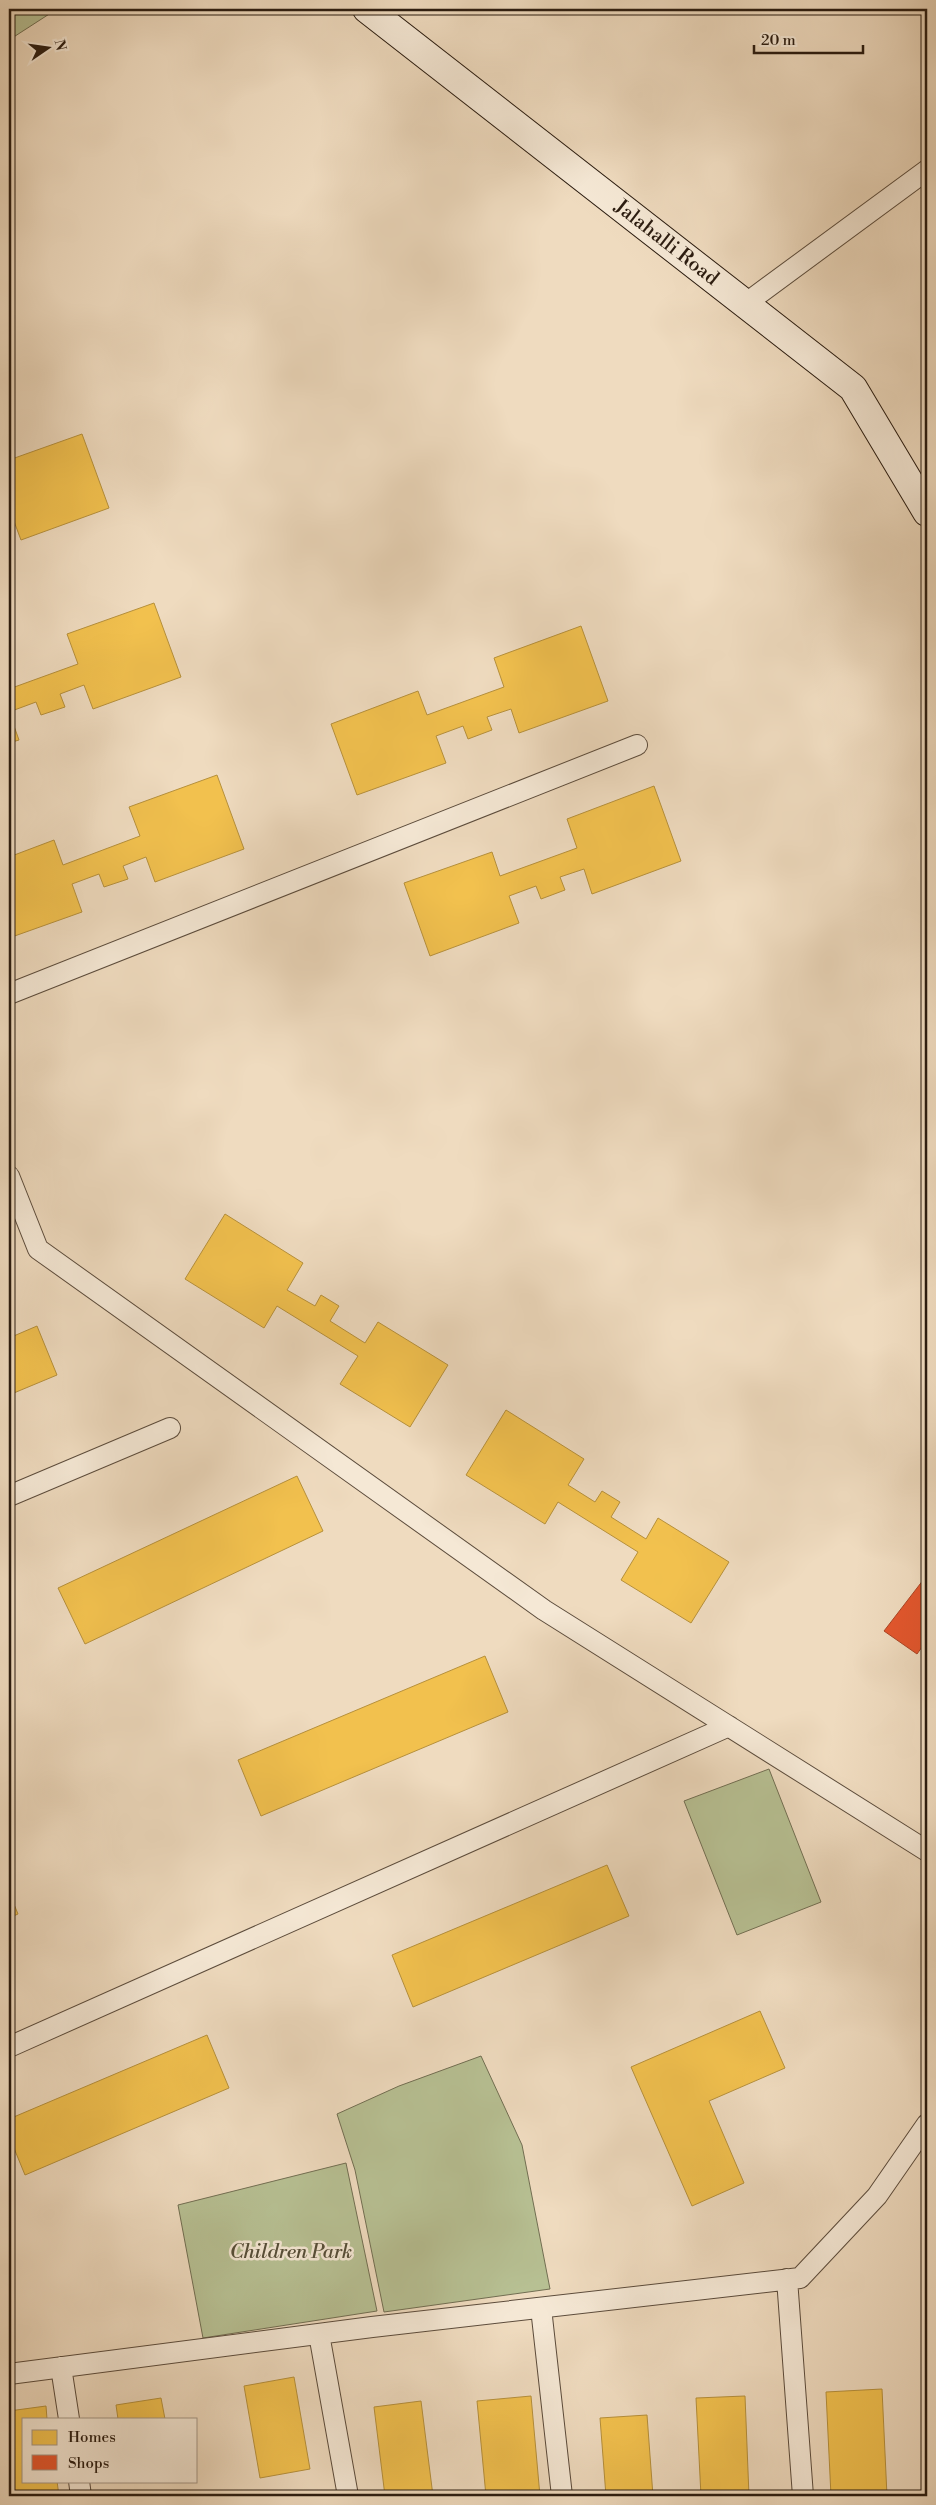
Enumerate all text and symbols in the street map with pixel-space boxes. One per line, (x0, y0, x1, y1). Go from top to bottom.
north arrow (22, 22, 72, 72)
scale bar (754, 22, 862, 54)
text: 20 m (761, 31, 796, 50)
text: N (50, 38, 70, 53)
street label: Jalahalli Road (609, 194, 724, 292)
park label: Children Park (230, 2240, 352, 2265)
legend (22, 2418, 198, 2482)
text: Homes (68, 2428, 116, 2447)
text: Shops (68, 2454, 109, 2473)

